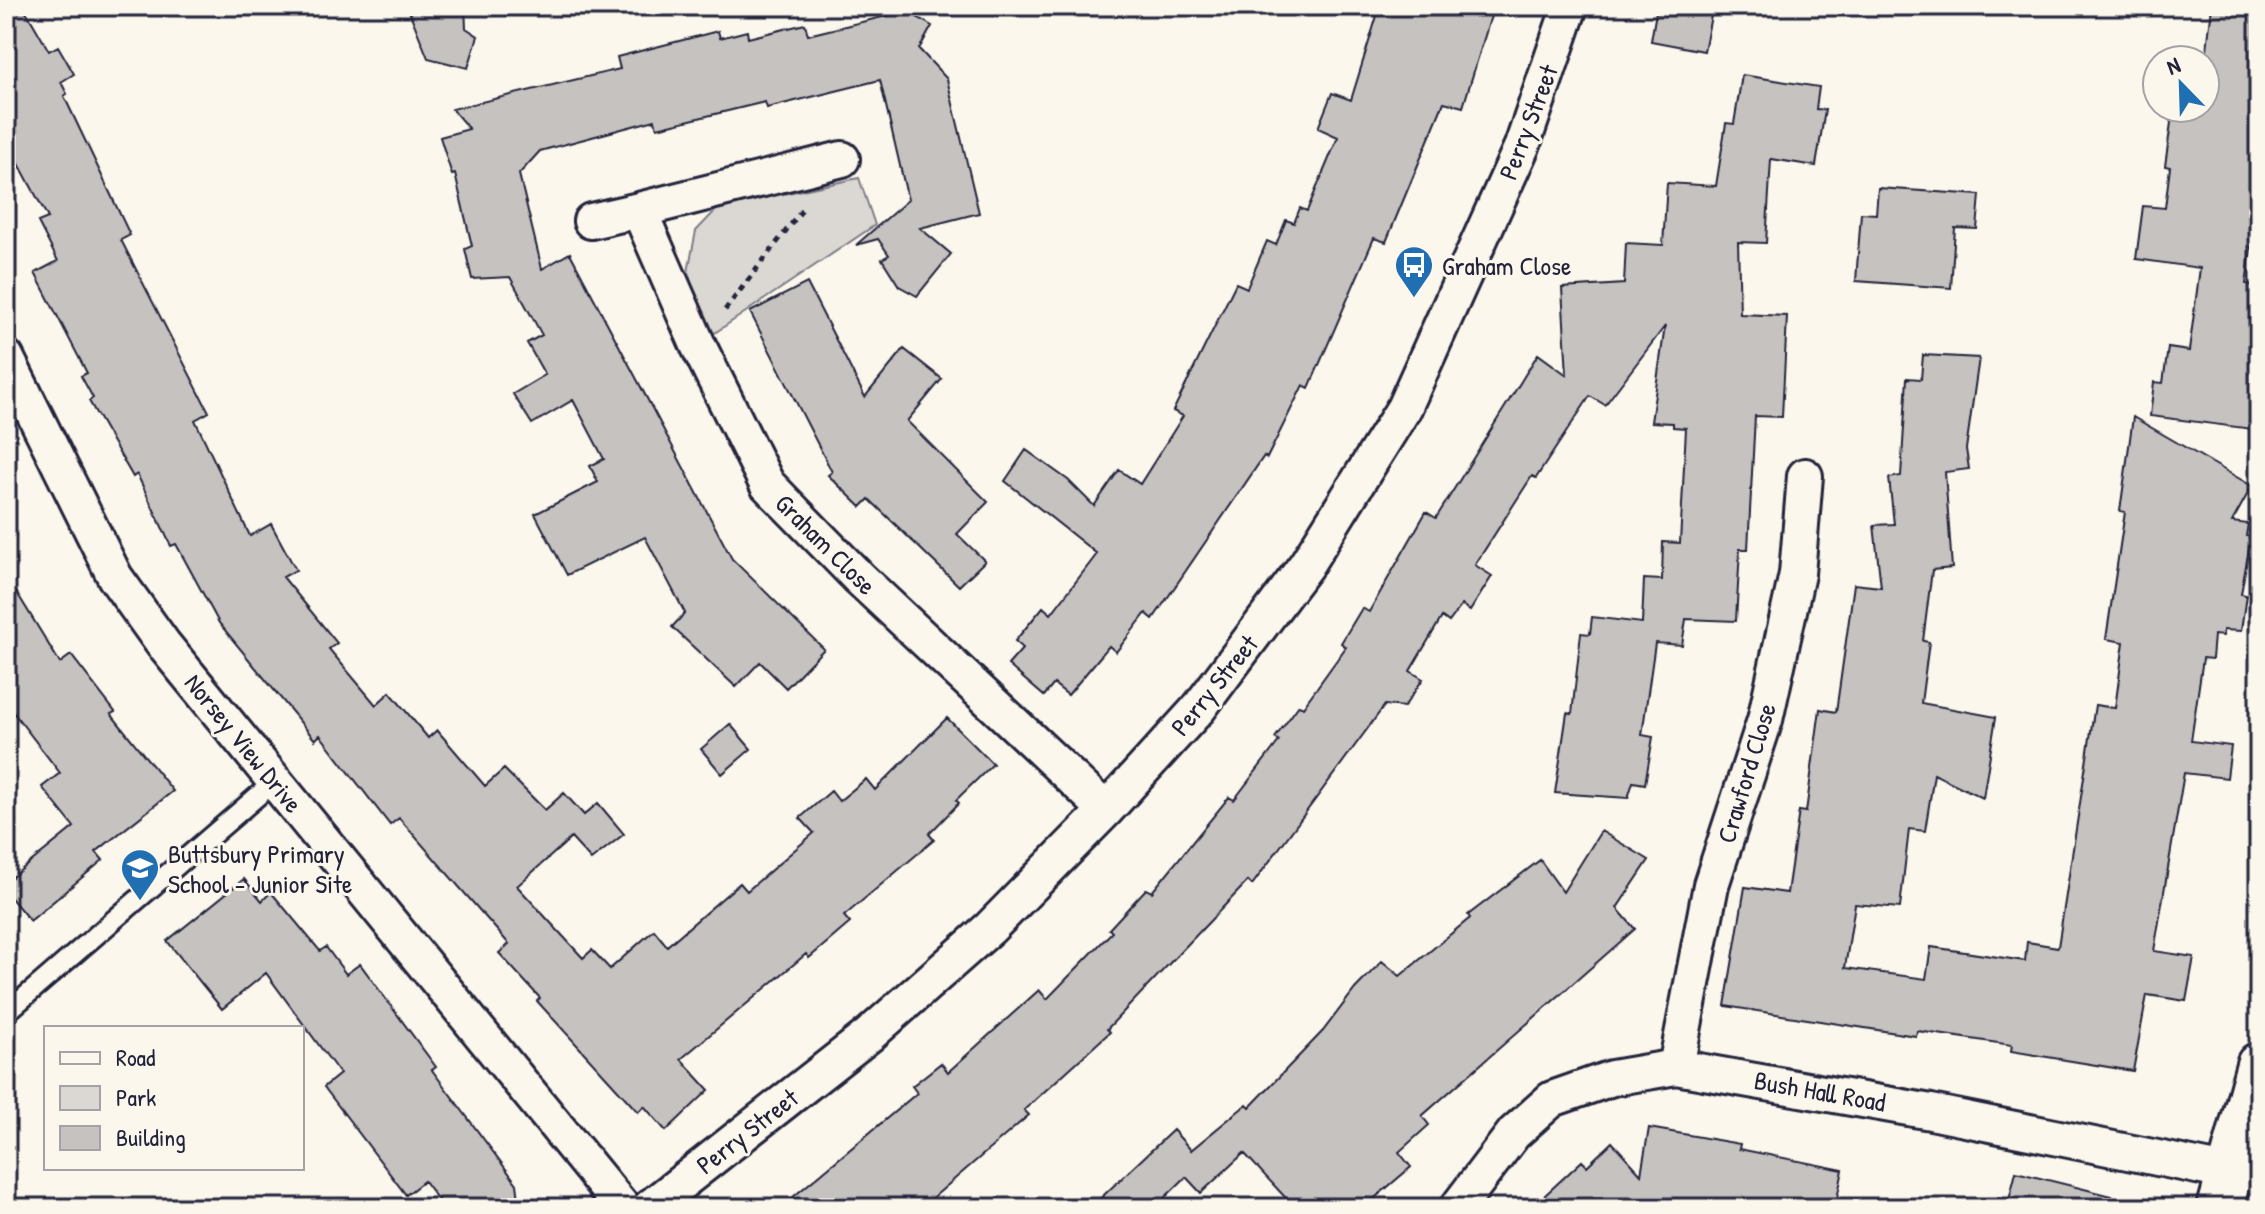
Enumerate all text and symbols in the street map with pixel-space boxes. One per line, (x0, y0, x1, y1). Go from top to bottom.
north arrow (2141, 44, 2221, 124)
text: N (2162, 49, 2185, 82)
street label: Perry Street (1490, 59, 1566, 184)
bus stop icon: Graham Close (1393, 244, 1435, 299)
place label: Graham Close (1442, 248, 1571, 283)
street label: Graham Close (768, 486, 884, 602)
street label: Perry Street (1163, 626, 1266, 743)
street label: Norsey View Drive (177, 666, 311, 820)
street label: Crawford Close (1708, 699, 1784, 847)
place label: Buttsbury Primary School - Junior Site (168, 836, 352, 901)
school or university icon: Buttsbury Primary School - Junior Site (119, 847, 161, 902)
legend (44, 1026, 304, 1170)
text: Road (116, 1041, 155, 1073)
street label: Bush Hall Road (1752, 1062, 1888, 1120)
street label: Perry Street (689, 1080, 806, 1182)
text: Park (116, 1081, 156, 1113)
text: Building (116, 1121, 186, 1153)

